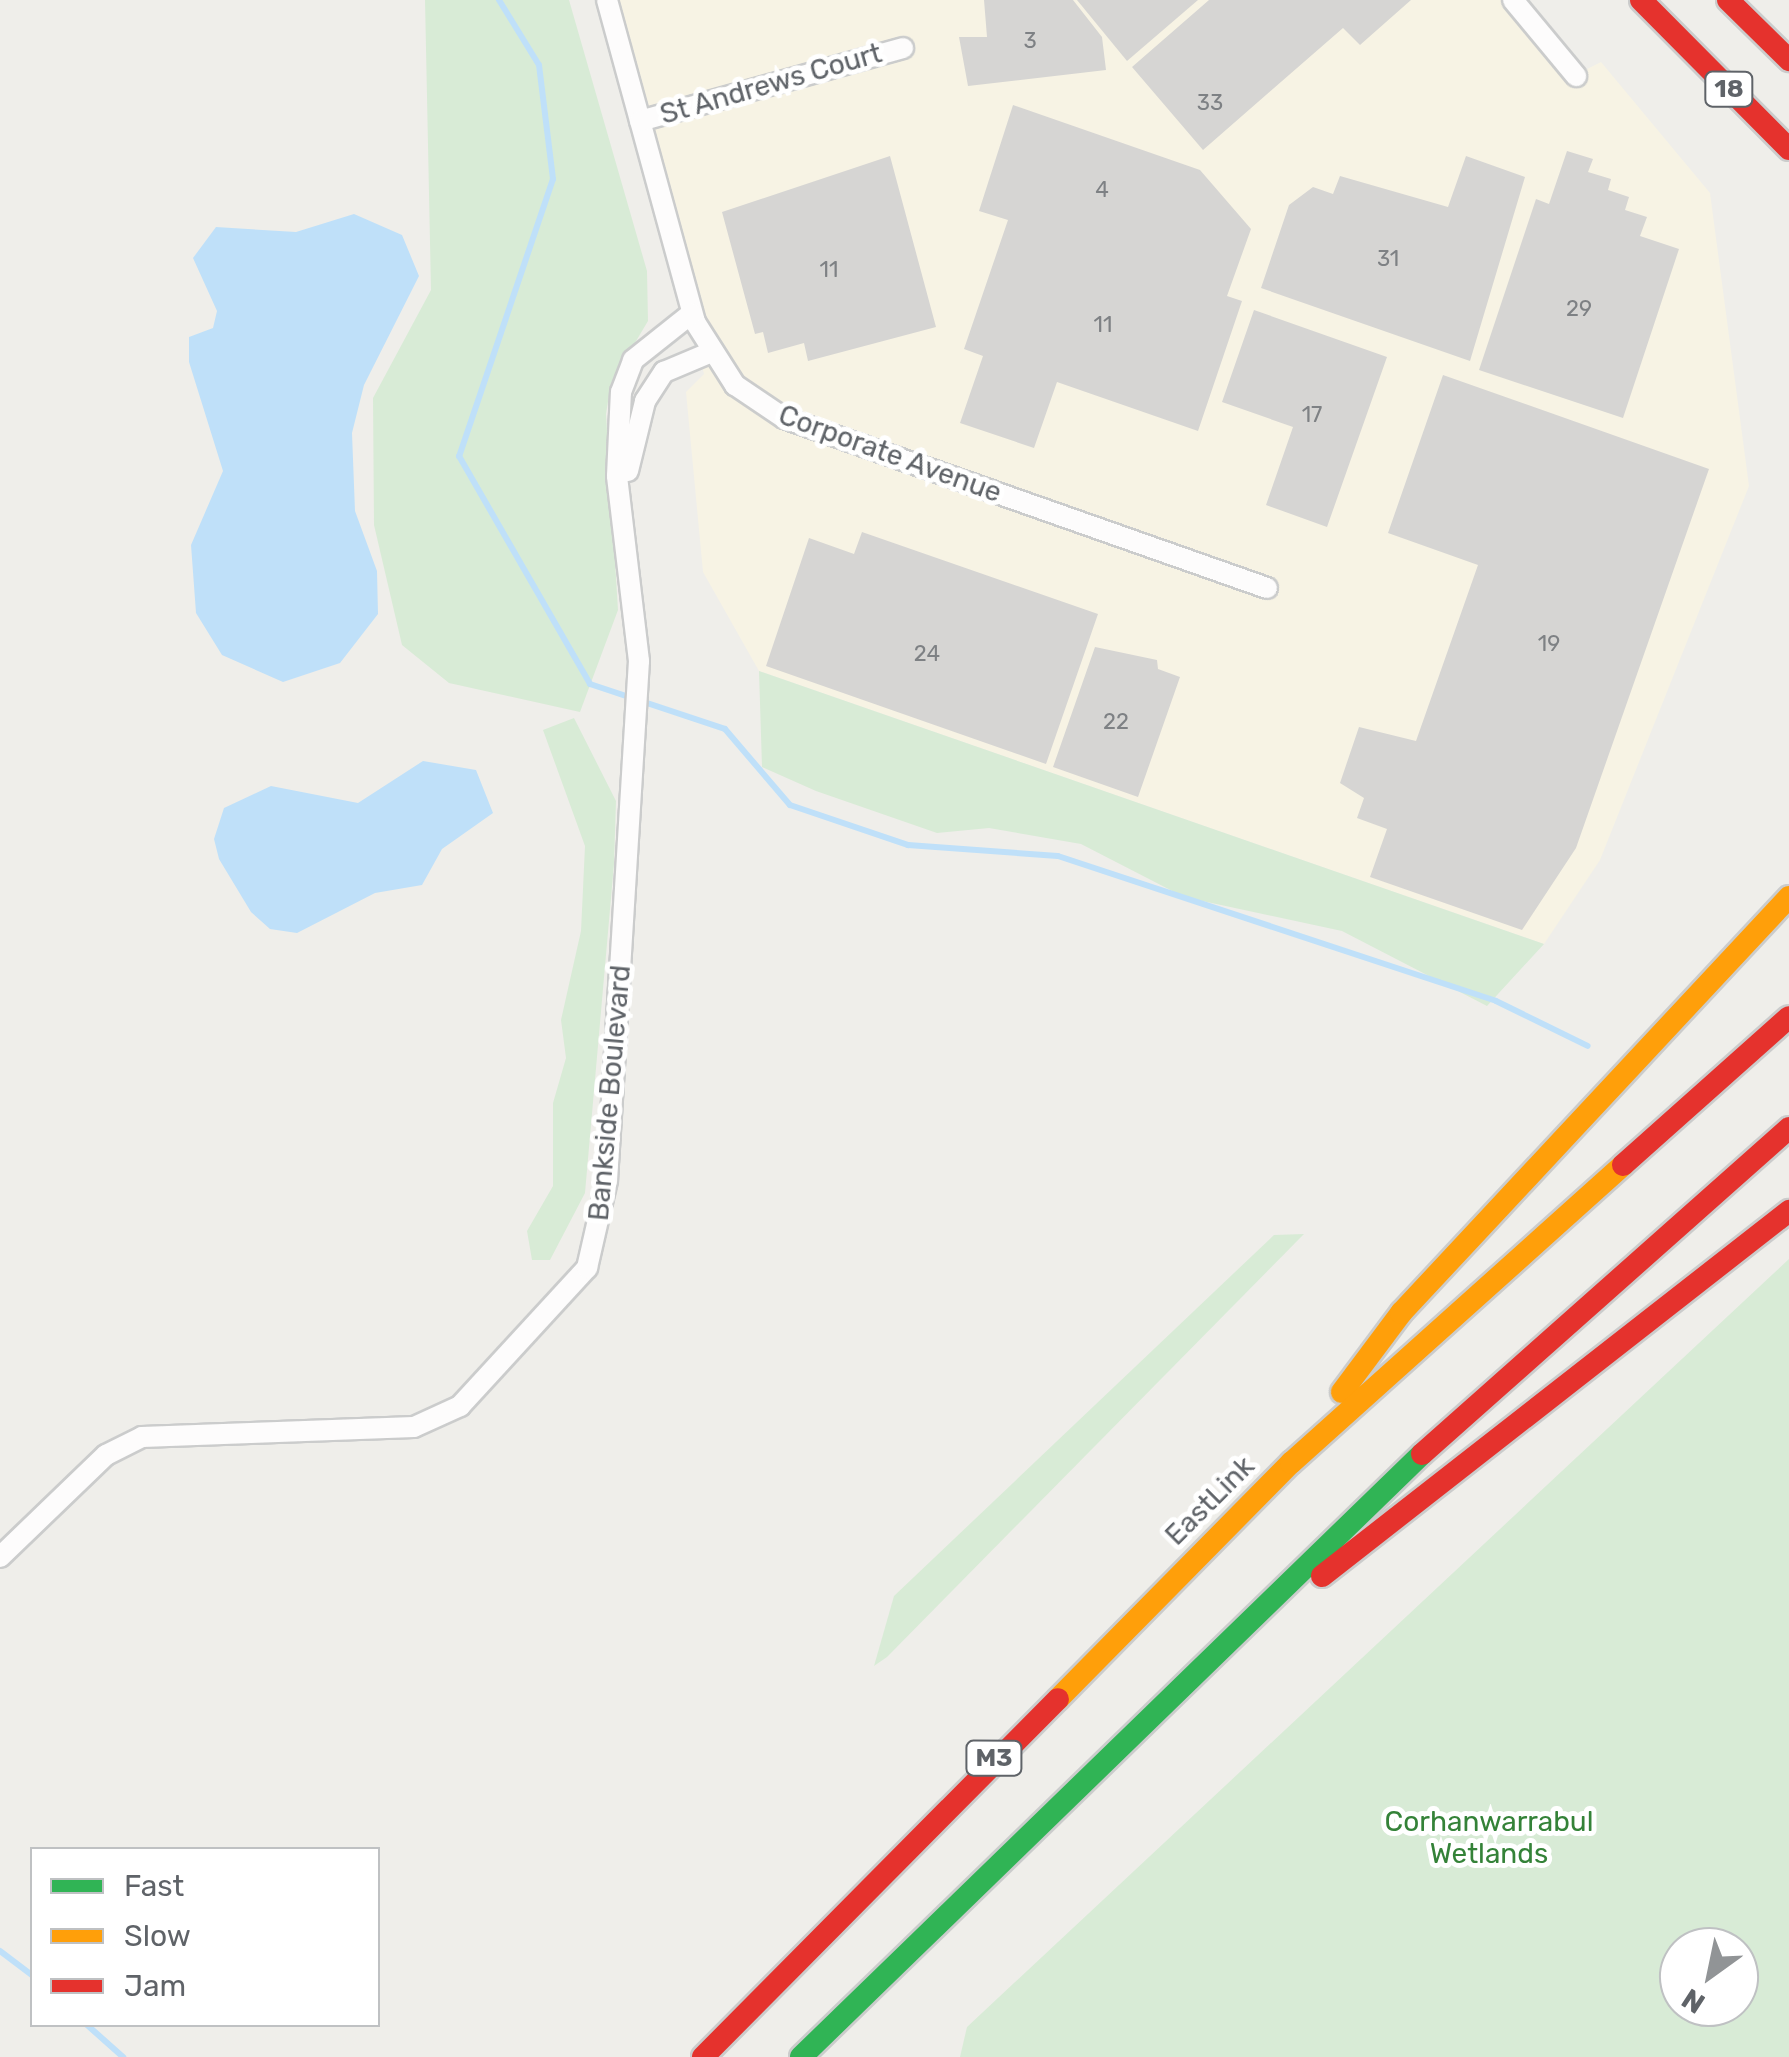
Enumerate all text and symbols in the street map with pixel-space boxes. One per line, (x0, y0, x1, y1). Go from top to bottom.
house number: 3 (1023, 28, 1037, 54)
street label: St Andrews Court (656, 36, 886, 132)
road number: 18 (1704, 69, 1754, 109)
house number: 33 (1197, 90, 1223, 116)
house number: 4 (1095, 177, 1109, 203)
house number: 31 (1377, 246, 1399, 272)
house number: 11 (820, 257, 838, 283)
house number: 29 (1566, 296, 1592, 322)
house number: 11 (1094, 312, 1112, 338)
street label: Corporate Avenue (774, 398, 1006, 510)
house number: 17 (1302, 402, 1322, 428)
house number: 19 (1538, 631, 1560, 657)
house number: 24 (914, 641, 940, 667)
house number: 22 (1103, 709, 1129, 735)
street label: Bankside Boulevard (582, 964, 638, 1222)
street label: EastLink (1159, 1450, 1261, 1552)
road number: M3 (964, 1738, 1024, 1778)
park label: Corhanwarrabul Wetlands (1385, 1805, 1593, 1871)
legend (30, 1847, 380, 2027)
text: Fast (124, 1868, 184, 1904)
text: Slow (124, 1918, 191, 1954)
north arrow (1659, 1927, 1759, 2027)
text: Jam (124, 1968, 186, 2004)
text: N (1676, 1982, 1711, 2020)

